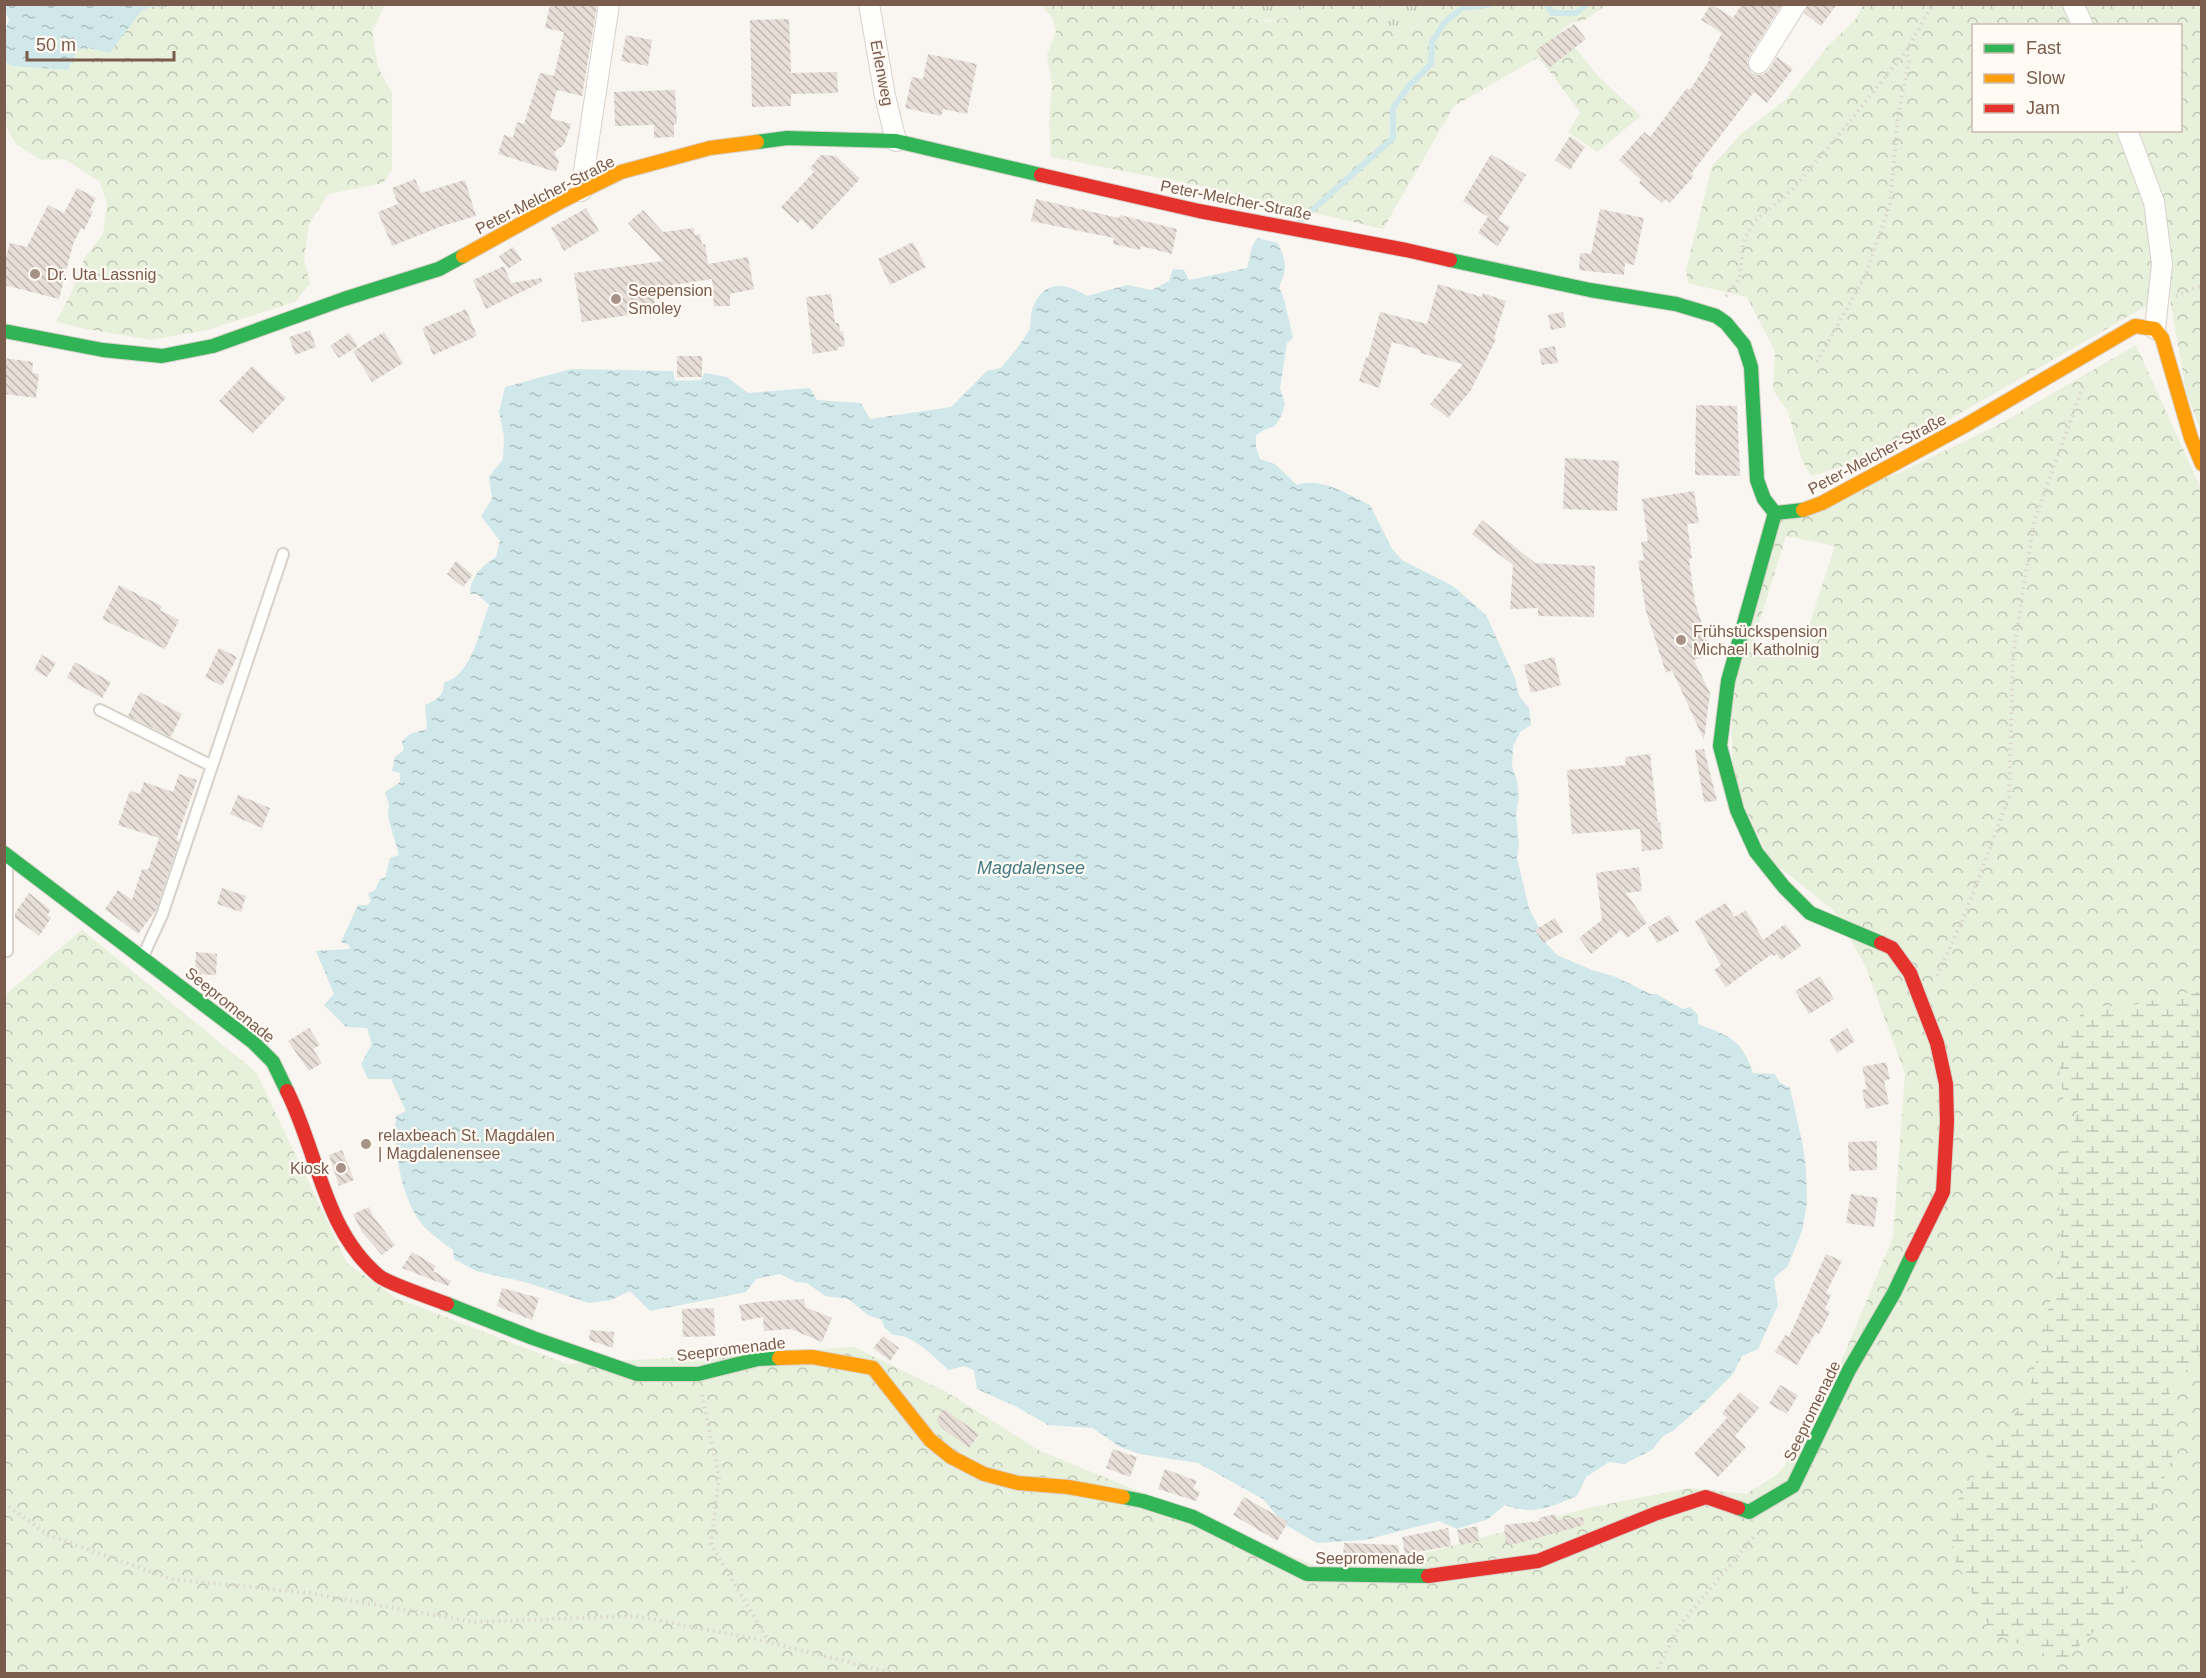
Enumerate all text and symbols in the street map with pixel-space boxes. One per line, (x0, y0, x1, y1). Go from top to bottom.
scale bar (27, 24, 174, 62)
legend (1972, 24, 2182, 132)
text: 50 m (36, 35, 76, 55)
text: Fast (2026, 38, 2061, 58)
street label: Erlenweg (867, 39, 897, 107)
text: Slow (2026, 68, 2066, 88)
text: Jam (2026, 98, 2060, 118)
street label: Peter-Melcher-Straße (473, 152, 617, 237)
street label: Peter-Melcher-Straße (1159, 177, 1313, 223)
place label: Dr. Uta Lassnig (47, 266, 156, 283)
marker: Dr. Uta Lassnig (28, 267, 42, 281)
place label: Seepension Smoley (628, 282, 713, 317)
marker: Seepension Smoley (609, 292, 623, 306)
street label: Peter-Melcher-Straße (1805, 410, 1949, 498)
place label: Frühstückspension Michael Katholnig (1693, 623, 1827, 658)
marker: Frühstückspension Michael Katholnig (1674, 633, 1688, 647)
water label: Magdalensee (977, 858, 1085, 878)
street label: Seepromenade (182, 964, 278, 1046)
place label: relaxbeach St. Magdalen | Magdalenensee (378, 1127, 555, 1162)
marker: relaxbeach St. Magdalen | Magdalenensee (359, 1137, 373, 1151)
place label: Kiosk (290, 1160, 330, 1177)
marker: Kiosk (334, 1161, 348, 1175)
street label: Seepromenade (676, 1334, 786, 1364)
street label: Seepromenade (1780, 1358, 1844, 1464)
street label: Seepromenade (1315, 1550, 1425, 1567)

